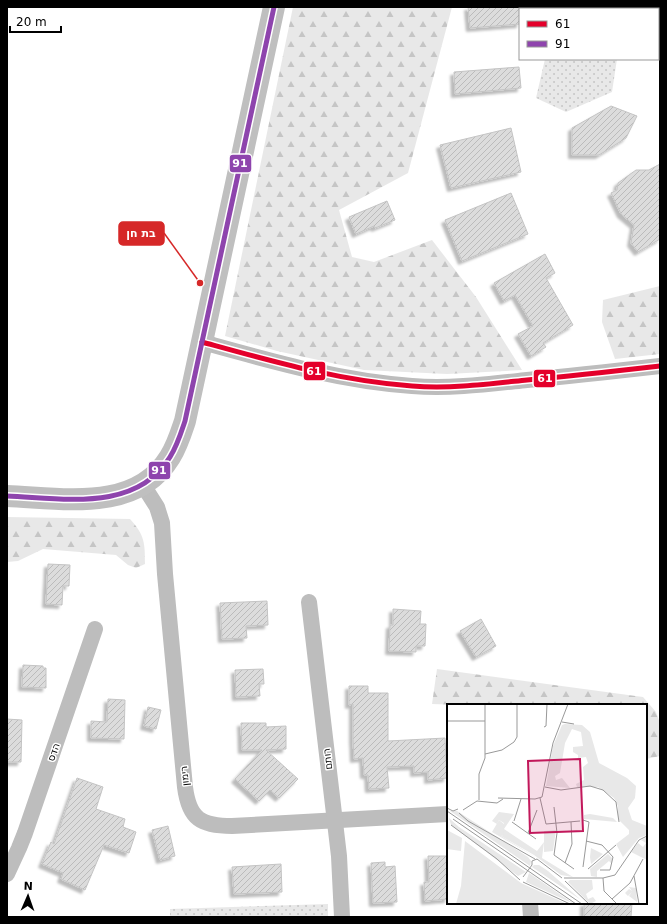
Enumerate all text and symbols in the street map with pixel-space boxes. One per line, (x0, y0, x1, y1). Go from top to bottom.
scale bar (10, 8, 61, 34)
legend (519, 8, 659, 60)
text: 20 m (16, 15, 47, 29)
text: 61 (555, 17, 570, 31)
text: 91 (555, 37, 570, 51)
line badge: 91 (229, 154, 252, 173)
text: 91 (232, 157, 248, 170)
callout: בת חן (119, 222, 164, 245)
text: בת חן (126, 227, 156, 240)
line badge: 61 (303, 361, 326, 381)
text: 61 (306, 365, 322, 378)
line badge: 61 (533, 369, 556, 388)
text: 61 (537, 372, 553, 385)
line badge: 91 (148, 461, 171, 480)
text: 91 (151, 464, 167, 477)
inset map (447, 704, 647, 904)
street label: הדס (45, 742, 62, 763)
street label: רותם (321, 748, 334, 770)
street label: רימון (178, 765, 191, 787)
north arrow (8, 876, 48, 916)
text: N (23, 880, 33, 893)

